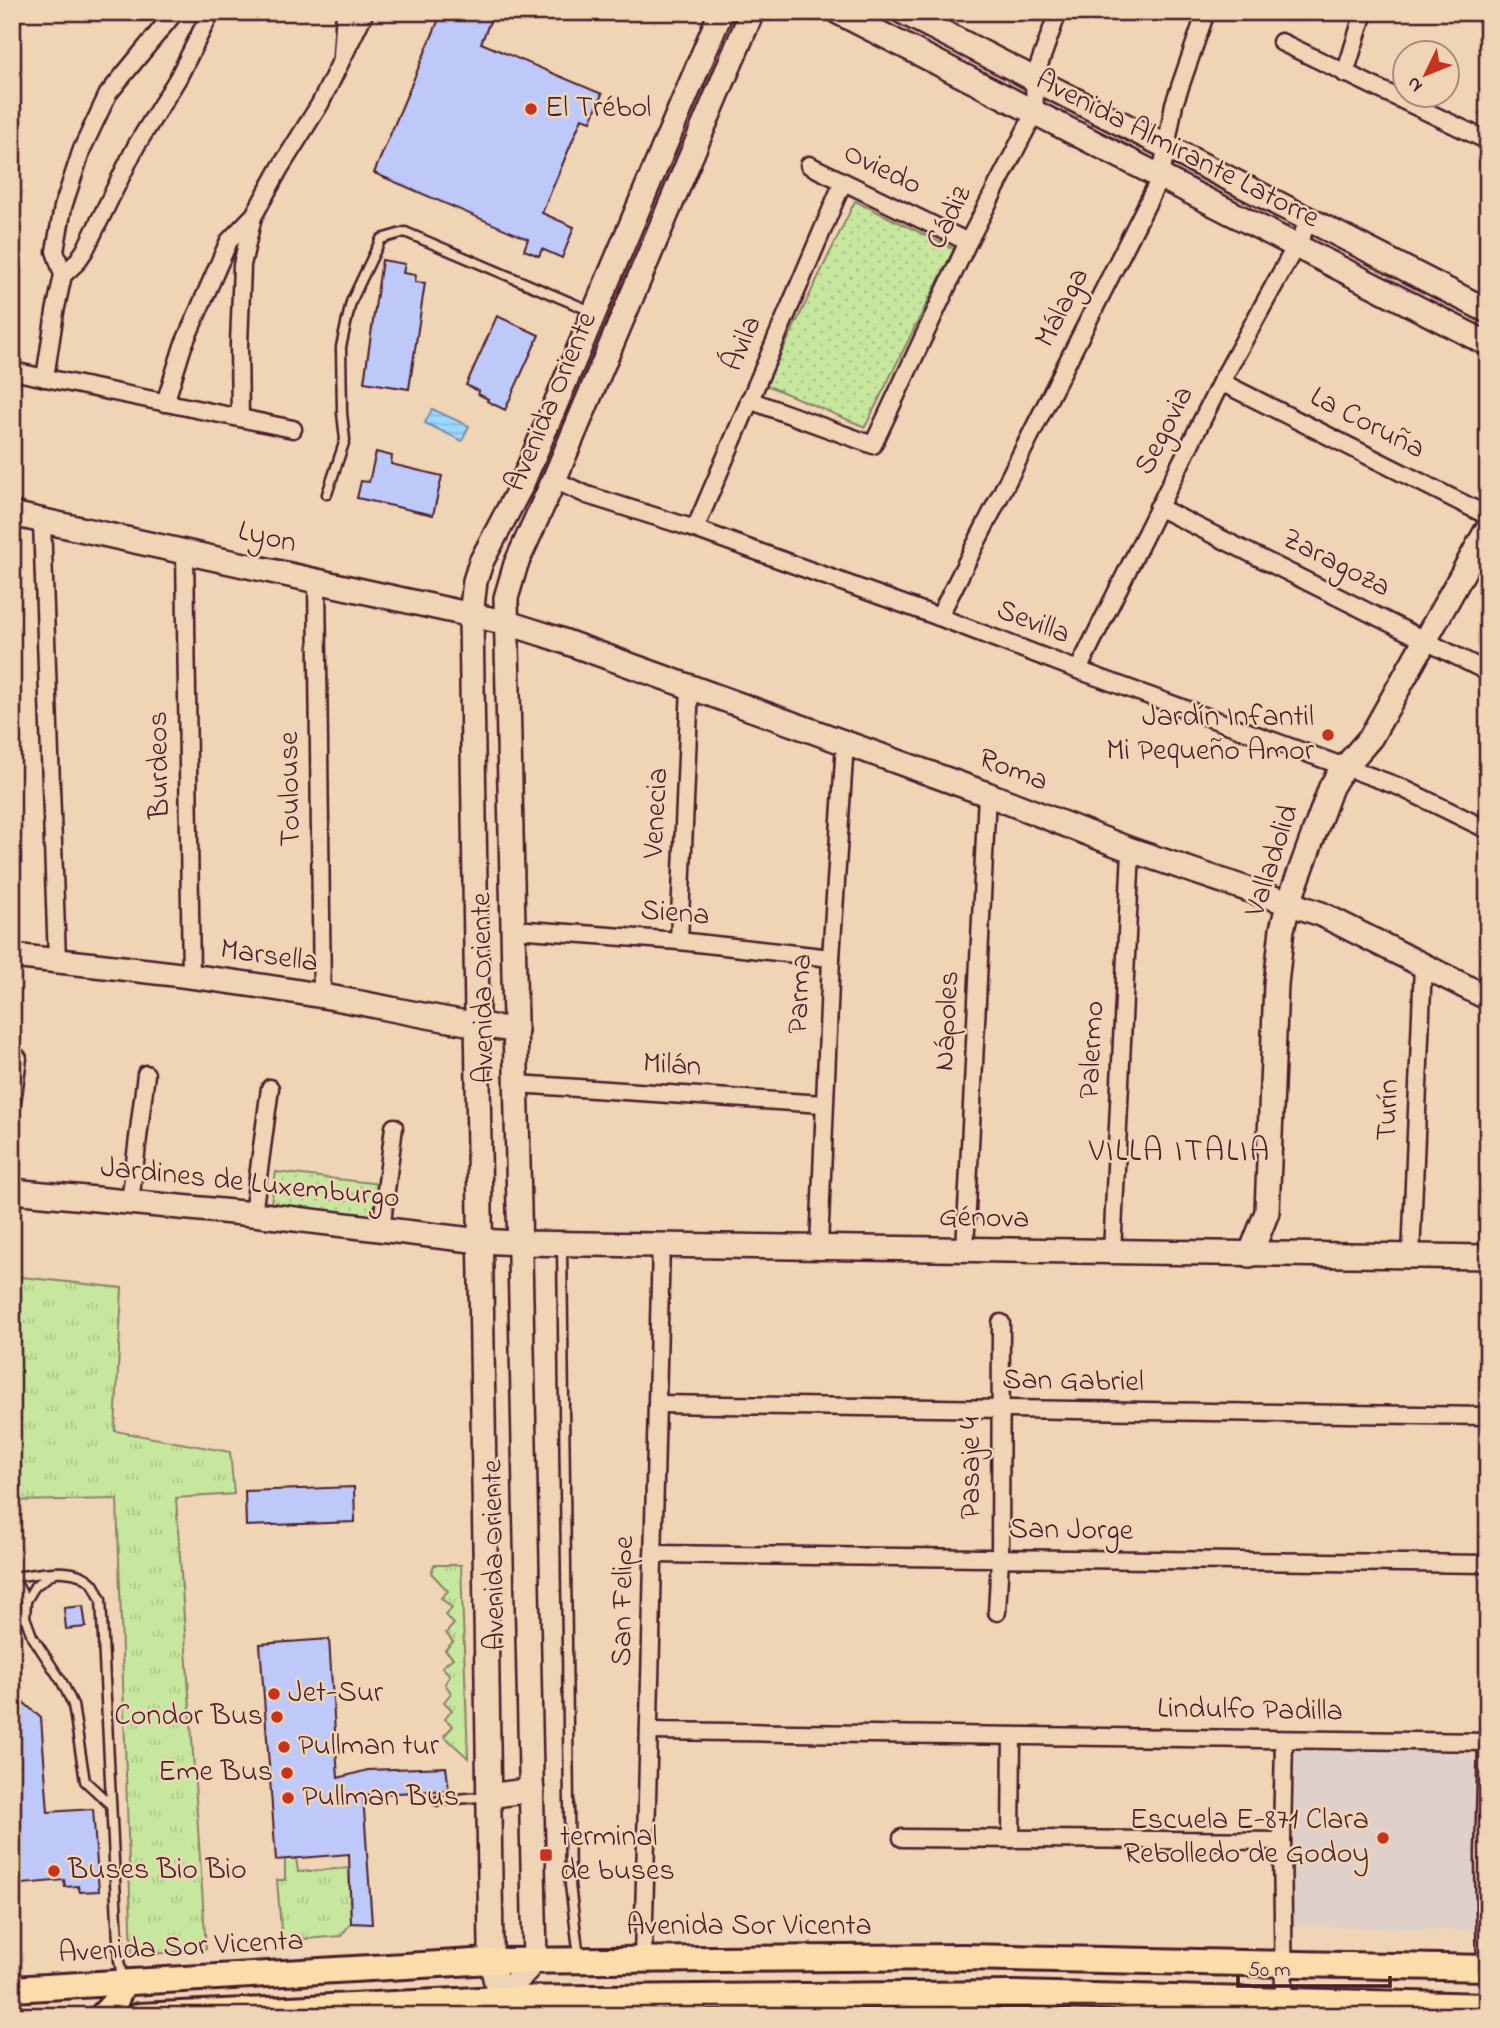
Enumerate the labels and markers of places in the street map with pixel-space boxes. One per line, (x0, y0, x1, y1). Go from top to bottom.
place label: El Trébol (545, 87, 651, 131)
marker: El Trébol (523, 101, 539, 117)
place label: Jardín Infantil Mi Pequeño Amor (1106, 696, 1315, 774)
marker: Jardín Infantil Mi Pequeño Amor (1320, 727, 1336, 743)
place label: Jet-Sur (288, 1672, 384, 1716)
marker: Jet-Sur (266, 1686, 282, 1702)
place label: Condor Bus (114, 1695, 263, 1739)
marker: Condor Bus (269, 1709, 285, 1725)
place label: Pullman tur (298, 1725, 440, 1769)
marker: Pullman tur (276, 1739, 292, 1755)
place label: Eme Bus (158, 1751, 273, 1795)
marker: Eme Bus (279, 1765, 295, 1781)
place label: Pullman Bus (302, 1776, 459, 1820)
marker: Pullman Bus (280, 1790, 296, 1806)
place label: Escuela E-871 Clara Rebolledo de Godoy (1124, 1799, 1369, 1877)
place label: terminal de buses (560, 1816, 675, 1894)
marker: Escuela E-871 Clara Rebolledo de Godoy (1375, 1830, 1391, 1846)
marker: terminal de buses (538, 1847, 554, 1863)
place label: Buses Bio Bio (67, 1849, 247, 1893)
marker: Buses Bio Bio (46, 1863, 62, 1879)

